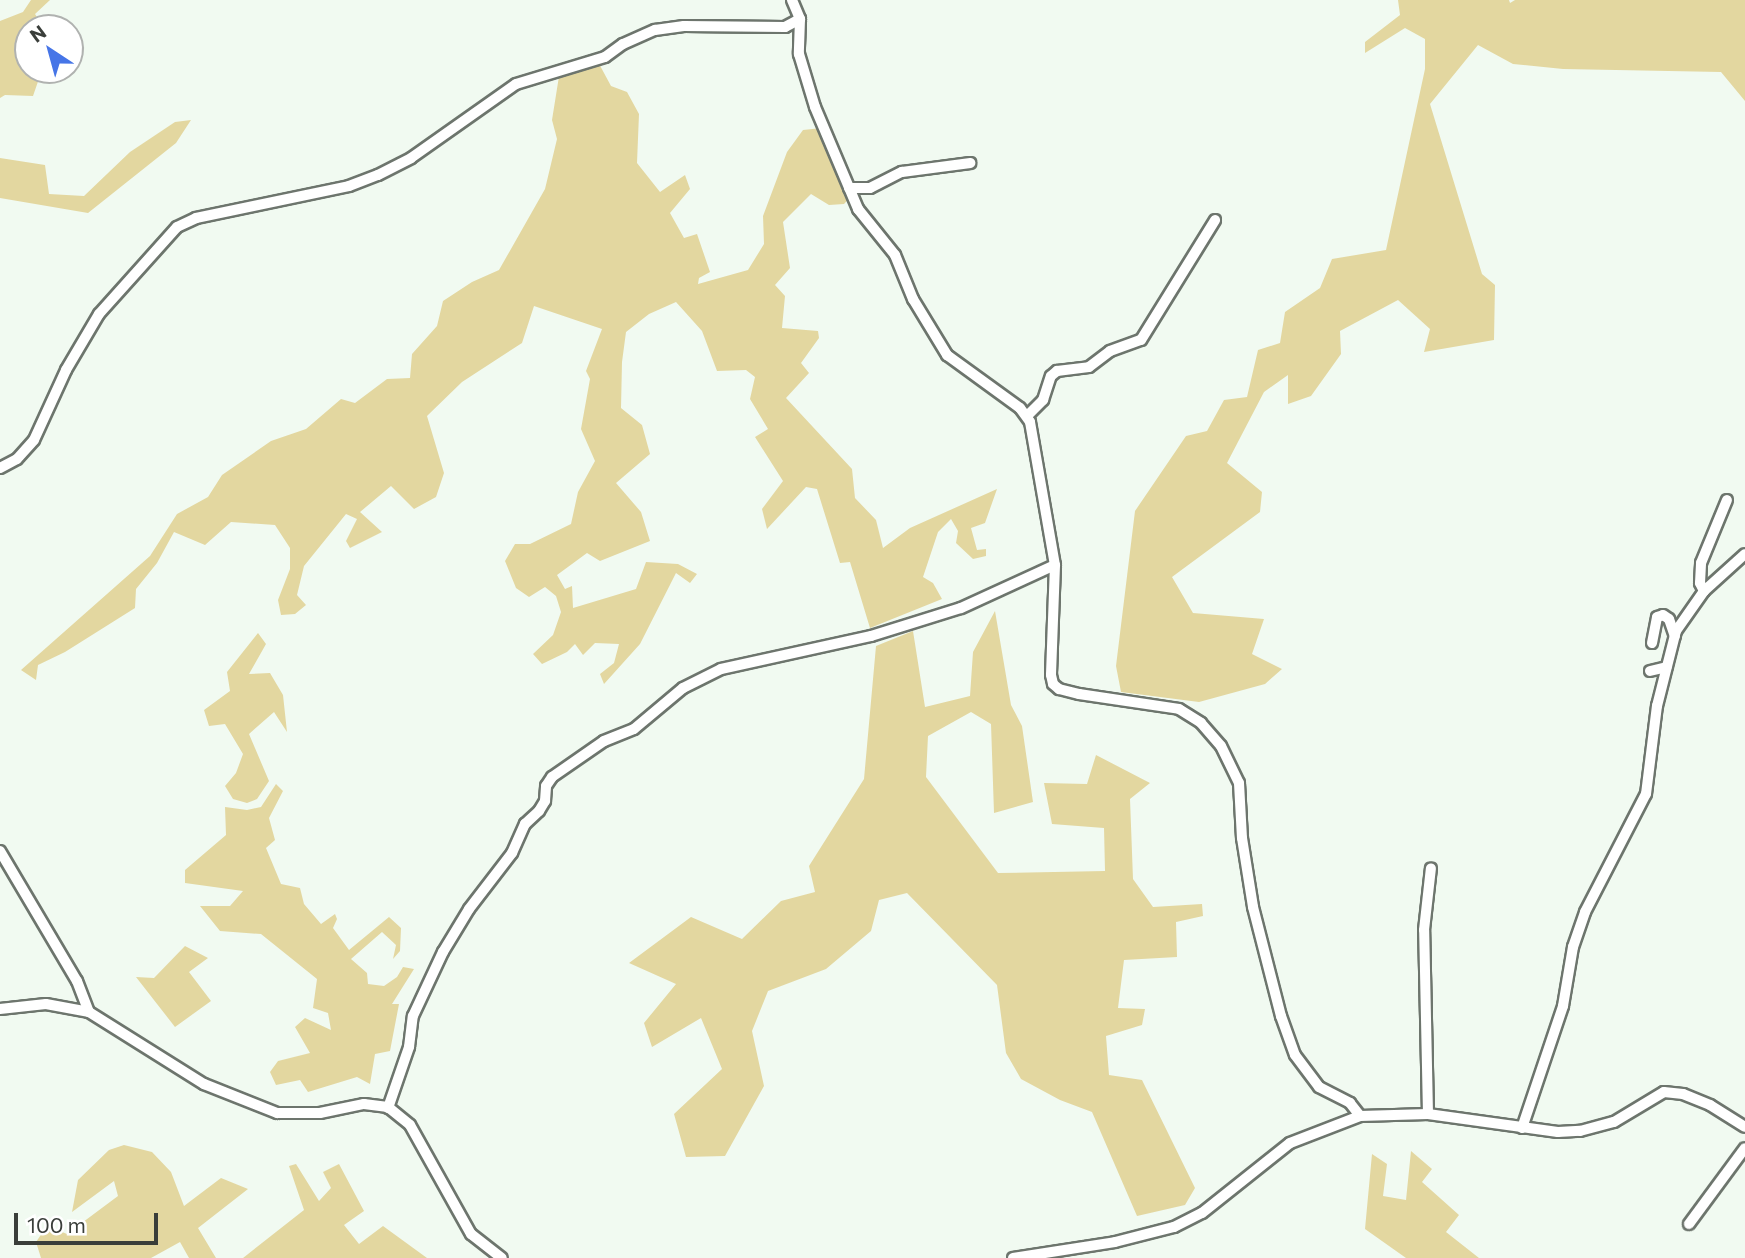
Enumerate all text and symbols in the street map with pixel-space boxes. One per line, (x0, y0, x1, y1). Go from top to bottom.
north arrow (14, 14, 84, 84)
text: N (25, 20, 50, 47)
scale bar (18, 1198, 161, 1242)
text: 100 m (27, 1212, 86, 1237)

